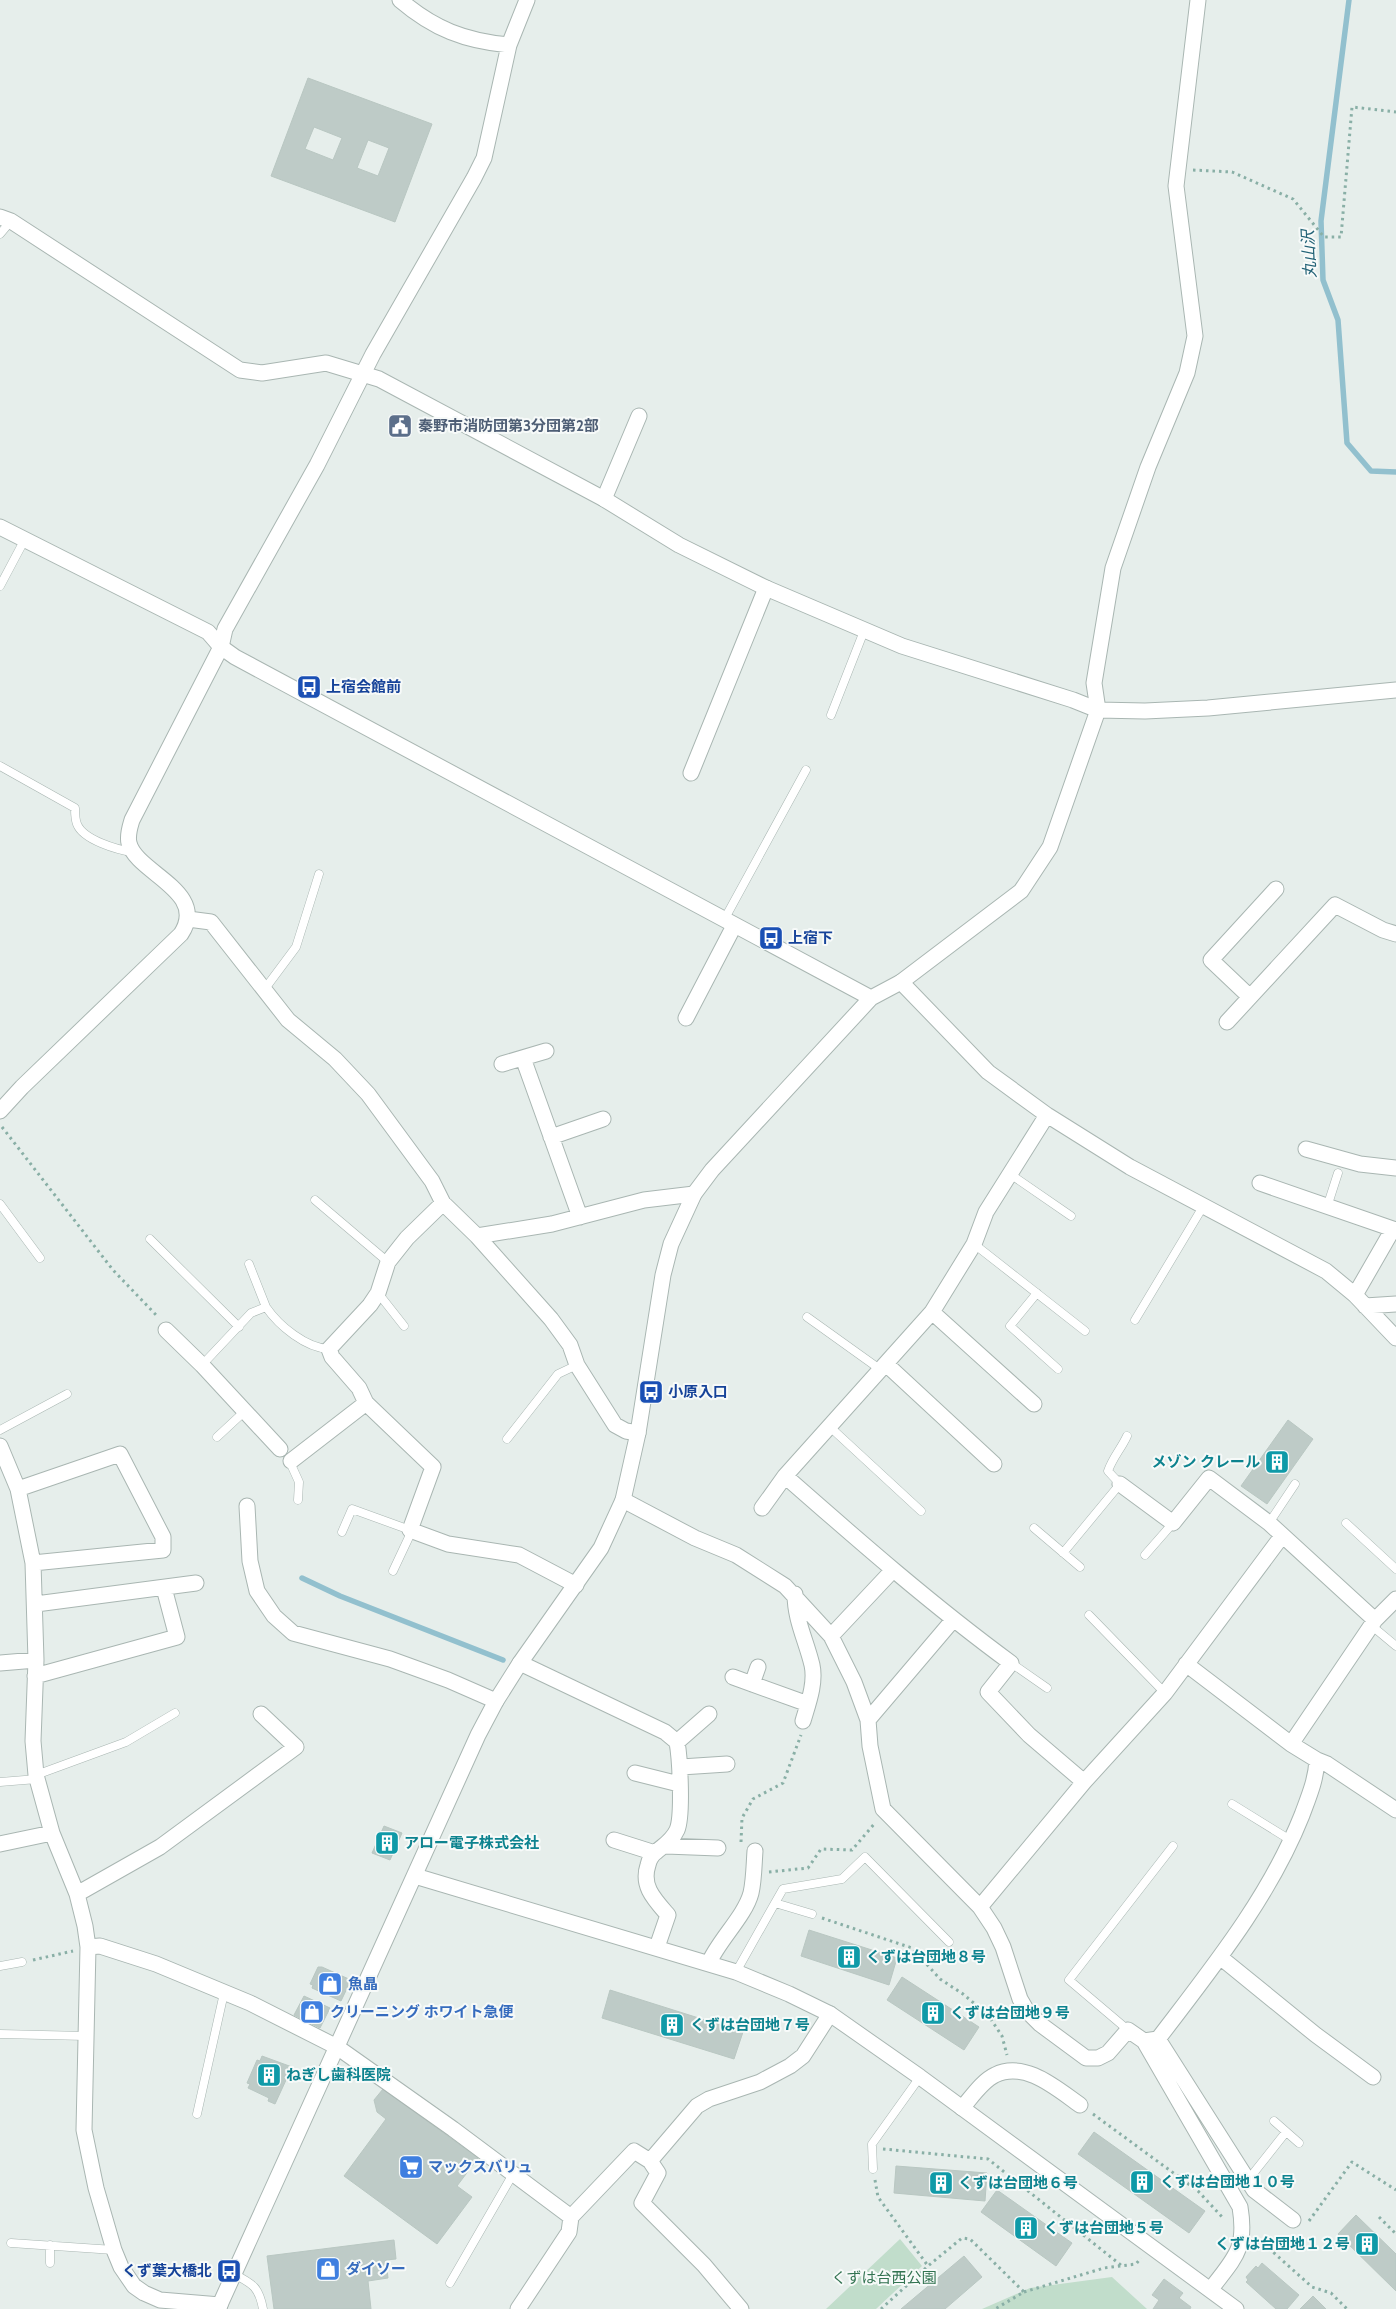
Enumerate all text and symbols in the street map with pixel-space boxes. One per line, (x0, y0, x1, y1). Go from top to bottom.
water label: 丸山沢 (1298, 228, 1320, 278)
public building icon: 秦野市消防団第3分団第2部 (387, 413, 413, 439)
place label: 秦野市消防団第3分団第2部 (418, 417, 599, 435)
bus stop icon: 上宿会館前 (296, 674, 322, 700)
place label: 上宿会館前 (326, 678, 401, 696)
bus stop icon: 上宿下 (758, 925, 784, 951)
place label: 上宿下 (788, 929, 833, 947)
bus stop icon: 小原入口 (638, 1379, 664, 1405)
place label: 小原入口 (668, 1383, 728, 1401)
building icon: メゾン クレール (1264, 1449, 1290, 1475)
place label: メゾン クレール (1152, 1453, 1260, 1471)
building icon: アロー電子株式会社 (374, 1830, 400, 1856)
place label: アロー電子株式会社 (404, 1834, 539, 1852)
building icon: くずは台団地８号 (836, 1944, 862, 1970)
place label: くずは台団地８号 (866, 1948, 986, 1966)
shop icon: 魚晶 (317, 1971, 343, 1997)
place label: 魚晶 (348, 1975, 378, 1993)
shop icon: クリーニング ホワイト急便 (299, 1999, 325, 2025)
building icon: くずは台団地９号 (920, 2000, 946, 2026)
place label: クリーニング ホワイト急便 (330, 2003, 513, 2021)
place label: くずは台団地９号 (950, 2004, 1070, 2022)
building icon: くずは台団地７号 (659, 2012, 685, 2038)
place label: くずは台団地７号 (690, 2016, 810, 2034)
building icon: ねぎし歯科医院 (256, 2062, 282, 2088)
place label: ねぎし歯科医院 (286, 2066, 391, 2084)
supermarket icon: マックスバリュ (398, 2154, 424, 2180)
place label: マックスバリュ (428, 2158, 533, 2176)
building icon: くずは台団地１０号 (1129, 2169, 1155, 2195)
building icon: くずは台団地６号 (928, 2170, 954, 2196)
place label: くずは台団地１０号 (1160, 2173, 1295, 2191)
place label: くずは台団地６号 (958, 2174, 1078, 2192)
building icon: くずは台団地５号 (1013, 2215, 1039, 2241)
place label: くずは台団地５号 (1044, 2219, 1164, 2237)
building icon: くずは台団地１２号 (1354, 2231, 1380, 2257)
place label: くずは台団地１２号 (1215, 2235, 1350, 2253)
shop icon: ダイソー (315, 2256, 341, 2282)
bus stop icon: くず葉大橋北 (216, 2258, 242, 2284)
place label: ダイソー (346, 2260, 406, 2278)
place label: くず葉大橋北 (122, 2262, 212, 2280)
park label: くずは台西公園 (831, 2269, 937, 2287)

